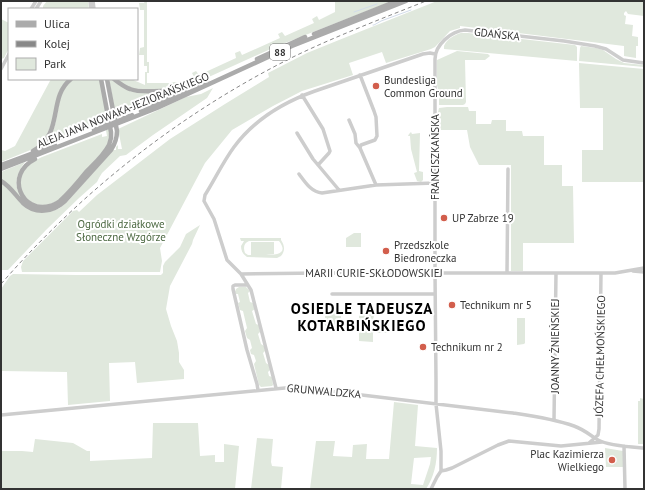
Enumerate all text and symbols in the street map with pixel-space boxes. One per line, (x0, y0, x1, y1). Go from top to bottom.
legend (8, 8, 138, 80)
text: Ulica (44, 16, 70, 31)
street label: GDAŃSKA (473, 25, 521, 43)
text: Kolej (44, 36, 70, 51)
road number: 88 (270, 44, 290, 60)
text: Park (44, 56, 66, 71)
street label: ALEJA JANA NOWAKA-JEZIORAŃSKIEGO (35, 69, 211, 151)
place label: Bundesliga Common Ground (384, 73, 463, 100)
marker: Bundesliga Common Ground (371, 81, 381, 91)
street label: FRANCISZKAŃSKA (428, 113, 442, 200)
place label: UP Zabrze 19 (452, 211, 514, 225)
marker: UP Zabrze 19 (439, 213, 449, 223)
park label: Ogródki działkowe Słoneczne Wzgórze (76, 217, 166, 244)
place label: Przedszkole Biedroneczka (394, 238, 456, 265)
marker: Przedszkole Biedroneczka (381, 246, 391, 256)
street label: MARII CURIE-SKŁODOWSKIEJ (305, 266, 443, 280)
street label: JÓZEFA CHEŁMOŃSKIEGO (592, 295, 608, 418)
place label: Technikum nr 5 (460, 298, 532, 312)
district label: OSIEDLE TADEUSZA KOTARBIŃSKIEGO (291, 299, 433, 335)
street label: JOANNY ŻNIEŃSKIEJ (548, 299, 562, 395)
marker: Technikum nr 5 (447, 300, 457, 310)
place label: Technikum nr 2 (431, 340, 503, 354)
marker: Technikum nr 2 (418, 342, 428, 352)
street label: GRUNWALDZKA (286, 381, 362, 401)
place label: Plac Kazimierza Wielkiego (530, 447, 604, 474)
marker: Plac Kazimierza Wielkiego (607, 455, 617, 465)

